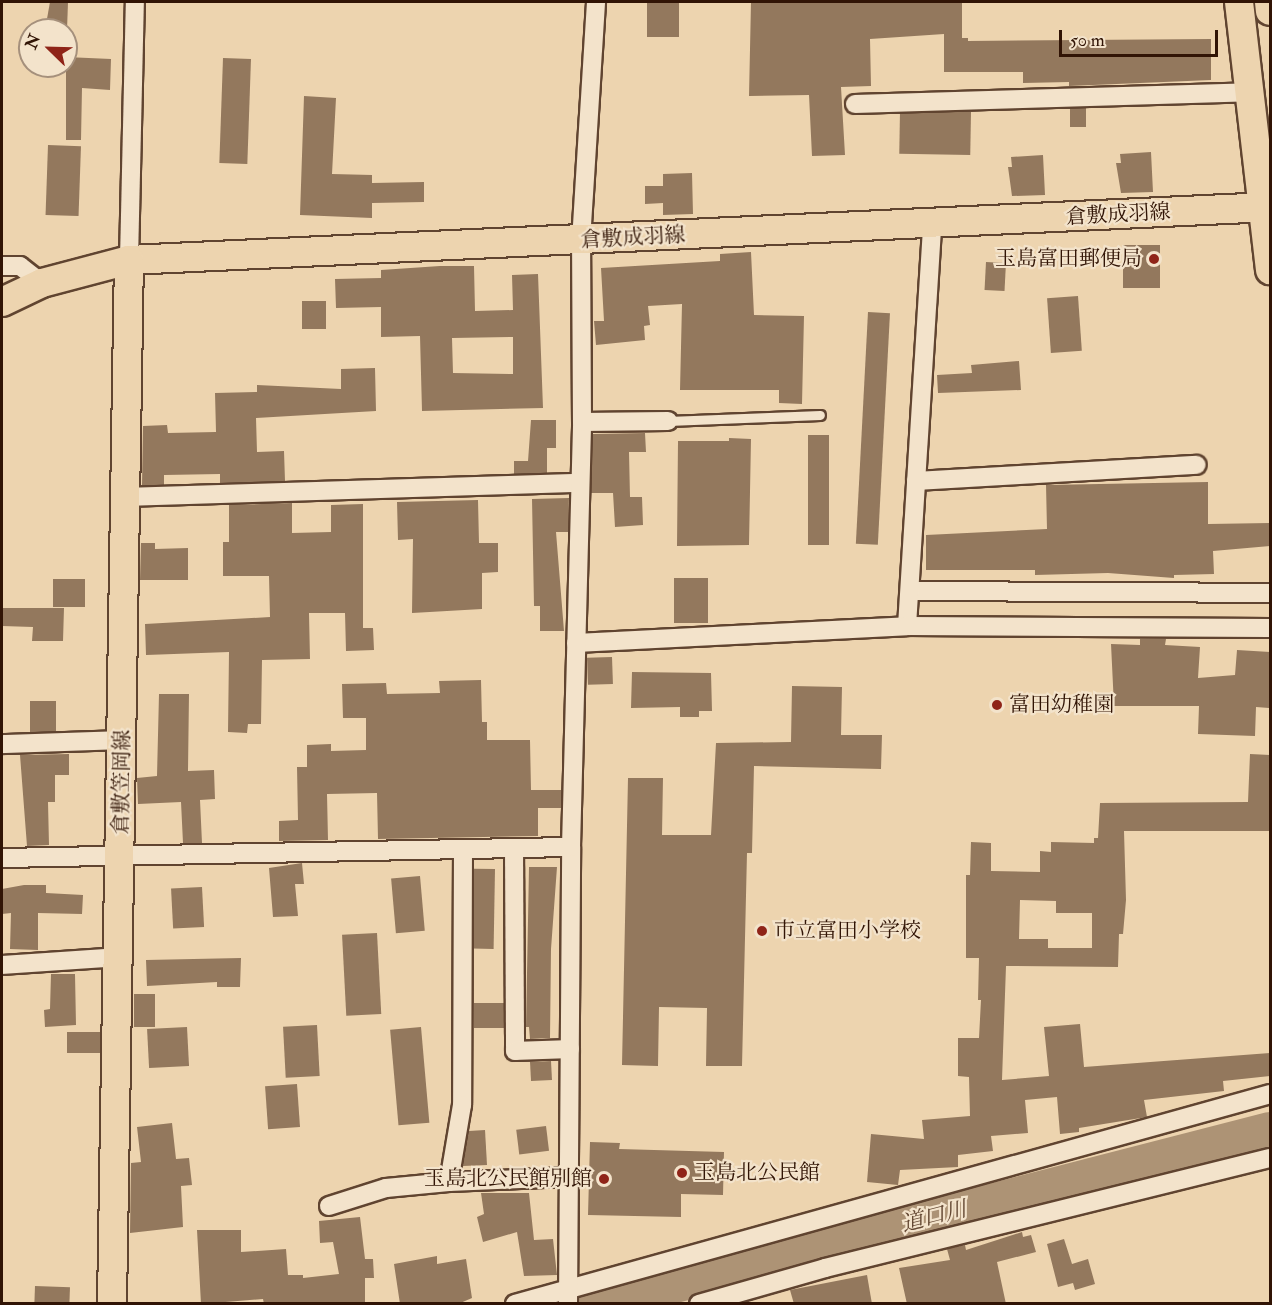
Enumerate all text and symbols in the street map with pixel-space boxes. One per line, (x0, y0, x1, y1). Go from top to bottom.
north arrow (18, 18, 78, 78)
scale bar (1062, 18, 1221, 56)
text: 50 m (1070, 29, 1105, 52)
text: N (21, 31, 45, 52)
street label: 倉敷成羽線 (1065, 200, 1171, 230)
street label: 倉敷成羽線 (580, 223, 686, 253)
place label: 玉島富田郵便局 (995, 246, 1142, 272)
marker: 玉島富田郵便局 (1147, 252, 1161, 266)
place label: 富田幼稚園 (1009, 692, 1114, 718)
marker: 富田幼稚園 (990, 698, 1004, 712)
street label: 倉敷笠岡線 (108, 729, 136, 835)
place label: 市立富田小学校 (774, 918, 921, 944)
marker: 市立富田小学校 (755, 924, 769, 938)
place label: 玉島北公民館 (694, 1160, 820, 1186)
place label: 玉島北公民館別館 (424, 1166, 592, 1192)
marker: 玉島北公民館 (675, 1166, 689, 1180)
marker: 玉島北公民館別館 (597, 1172, 611, 1186)
water label: 道口川 (899, 1196, 969, 1238)

